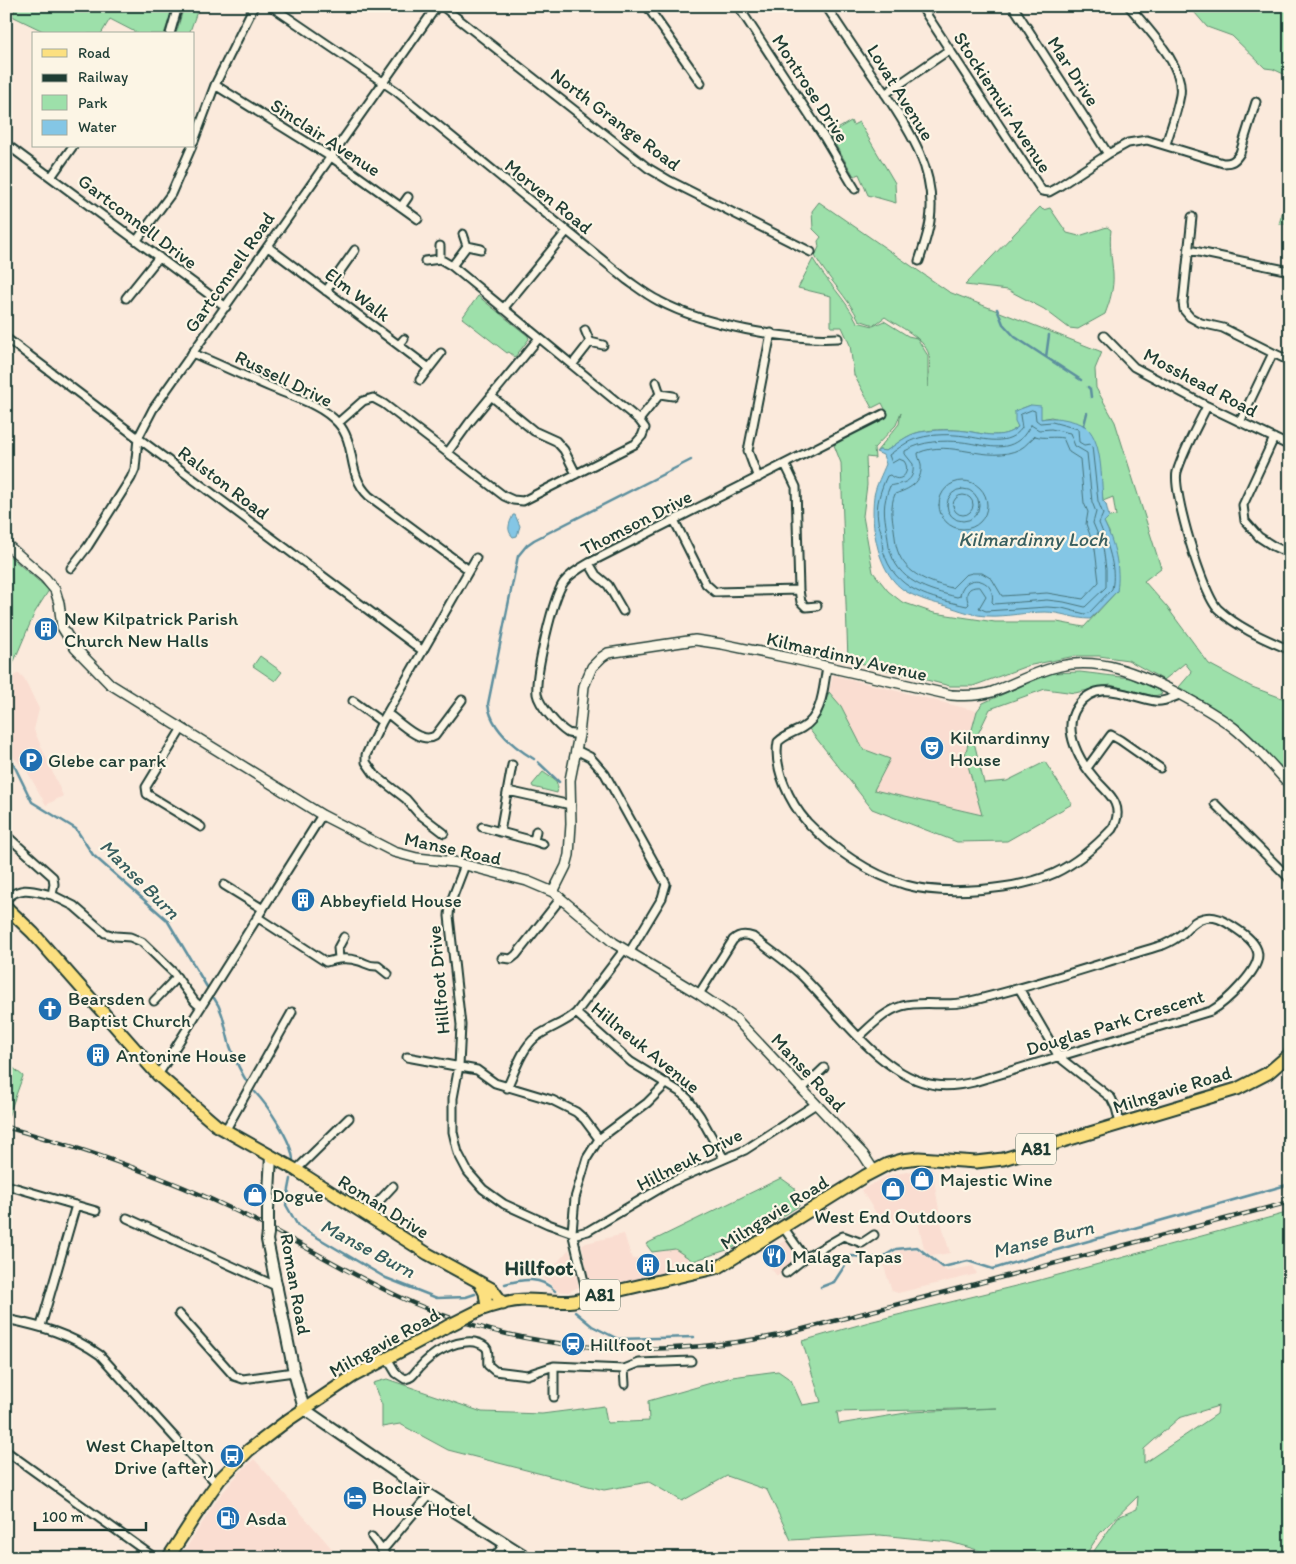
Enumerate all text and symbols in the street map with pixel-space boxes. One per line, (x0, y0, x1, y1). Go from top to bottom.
street label: Stockiemuir Avenue (948, 28, 1057, 177)
street label: Montrose Drive (767, 30, 854, 147)
legend (32, 32, 195, 148)
street label: Mar Drive (1043, 32, 1105, 111)
street label: Lovat Avenue (862, 40, 939, 145)
text: Road (78, 44, 111, 62)
street label: North Grange Road (546, 63, 686, 176)
text: Railway (78, 68, 128, 86)
street label: Sinclair Avenue (266, 93, 385, 182)
text: Park (78, 94, 108, 112)
text: Water (78, 118, 117, 136)
street label: Morven Road (500, 154, 598, 239)
street label: Gartconnell Drive (73, 169, 202, 274)
street label: Gartconnell Road (179, 208, 280, 337)
street label: Elm Walk (320, 262, 395, 327)
street label: Mosshead Road (1140, 343, 1262, 422)
street label: Russell Drive (231, 345, 336, 412)
street label: Ralston Road (174, 441, 274, 524)
street label: Thomson Drive (577, 485, 696, 560)
water label: Kilmardinny Loch (958, 527, 1108, 551)
place label: New Kilpatrick Parish Church New Halls (64, 607, 239, 652)
building icon: New Kilpatrick Parish Church New Halls (33, 616, 59, 642)
street label: Kilmardinny Avenue (764, 627, 930, 686)
place label: Kilmardinny House (950, 726, 1050, 771)
theatre icon: Kilmardinny House (919, 735, 945, 761)
parking icon: Glebe car park (18, 747, 44, 773)
place label: Glebe car park (48, 749, 166, 772)
street label: Manse Road (402, 827, 504, 870)
water label: Manse Burn (95, 834, 186, 925)
building icon: Abbeyfield House (290, 887, 316, 913)
place label: Abbeyfield House (320, 889, 462, 912)
street label: Hillfoot Drive (422, 925, 455, 1035)
street label: Douglas Park Crescent (1023, 984, 1207, 1061)
place label: Bearsden Baptist Church (68, 987, 191, 1032)
church icon: Bearsden Baptist Church (37, 996, 63, 1022)
street label: Hillneuk Avenue (587, 996, 705, 1098)
street label: Manse Road (766, 1028, 851, 1117)
building icon: Antonine House (85, 1042, 111, 1068)
place label: Antonine House (116, 1044, 246, 1067)
street label: Milngavie Road (1110, 1060, 1235, 1118)
street label: Hillneuk Drive (632, 1123, 746, 1196)
road number: A81 (1016, 1134, 1056, 1164)
shop icon: Majestic Wine (909, 1166, 935, 1192)
place label: Majestic Wine (940, 1168, 1052, 1191)
street label: Roman Drive (334, 1169, 434, 1243)
street label: Milngavie Road (716, 1170, 833, 1255)
shop icon: West End Outdoors (880, 1176, 906, 1202)
shop icon: Dogue (242, 1182, 268, 1208)
place label: Dogue (272, 1184, 324, 1207)
place label: West End Outdoors (814, 1205, 972, 1228)
water label: Manse Burn (317, 1213, 420, 1283)
water label: Manse Burn (990, 1215, 1097, 1263)
street label: Roman Road (275, 1232, 316, 1337)
restaurant icon: Malaga Tapas (761, 1243, 787, 1269)
place label: Malaga Tapas (792, 1245, 902, 1268)
building icon: Lucali (635, 1252, 661, 1278)
place label: Lucali (666, 1254, 714, 1277)
district label: Hillfoot (505, 1255, 574, 1280)
road number: A81 (580, 1280, 620, 1310)
street label: Milngavie Road (325, 1302, 444, 1382)
station icon: Hillfoot (560, 1331, 586, 1357)
place label: Hillfoot (590, 1333, 652, 1356)
place label: West Chapelton Drive (after) (86, 1434, 214, 1479)
bus stop icon: West Chapelton Drive (after) (219, 1443, 245, 1469)
place label: Boclair House Hotel (372, 1476, 472, 1521)
hotel icon: Boclair House Hotel (342, 1485, 368, 1511)
scale bar (35, 1499, 146, 1531)
fuel station icon: Asda (215, 1505, 241, 1531)
place label: Asda (246, 1507, 287, 1530)
text: 100 m (42, 1508, 84, 1526)

